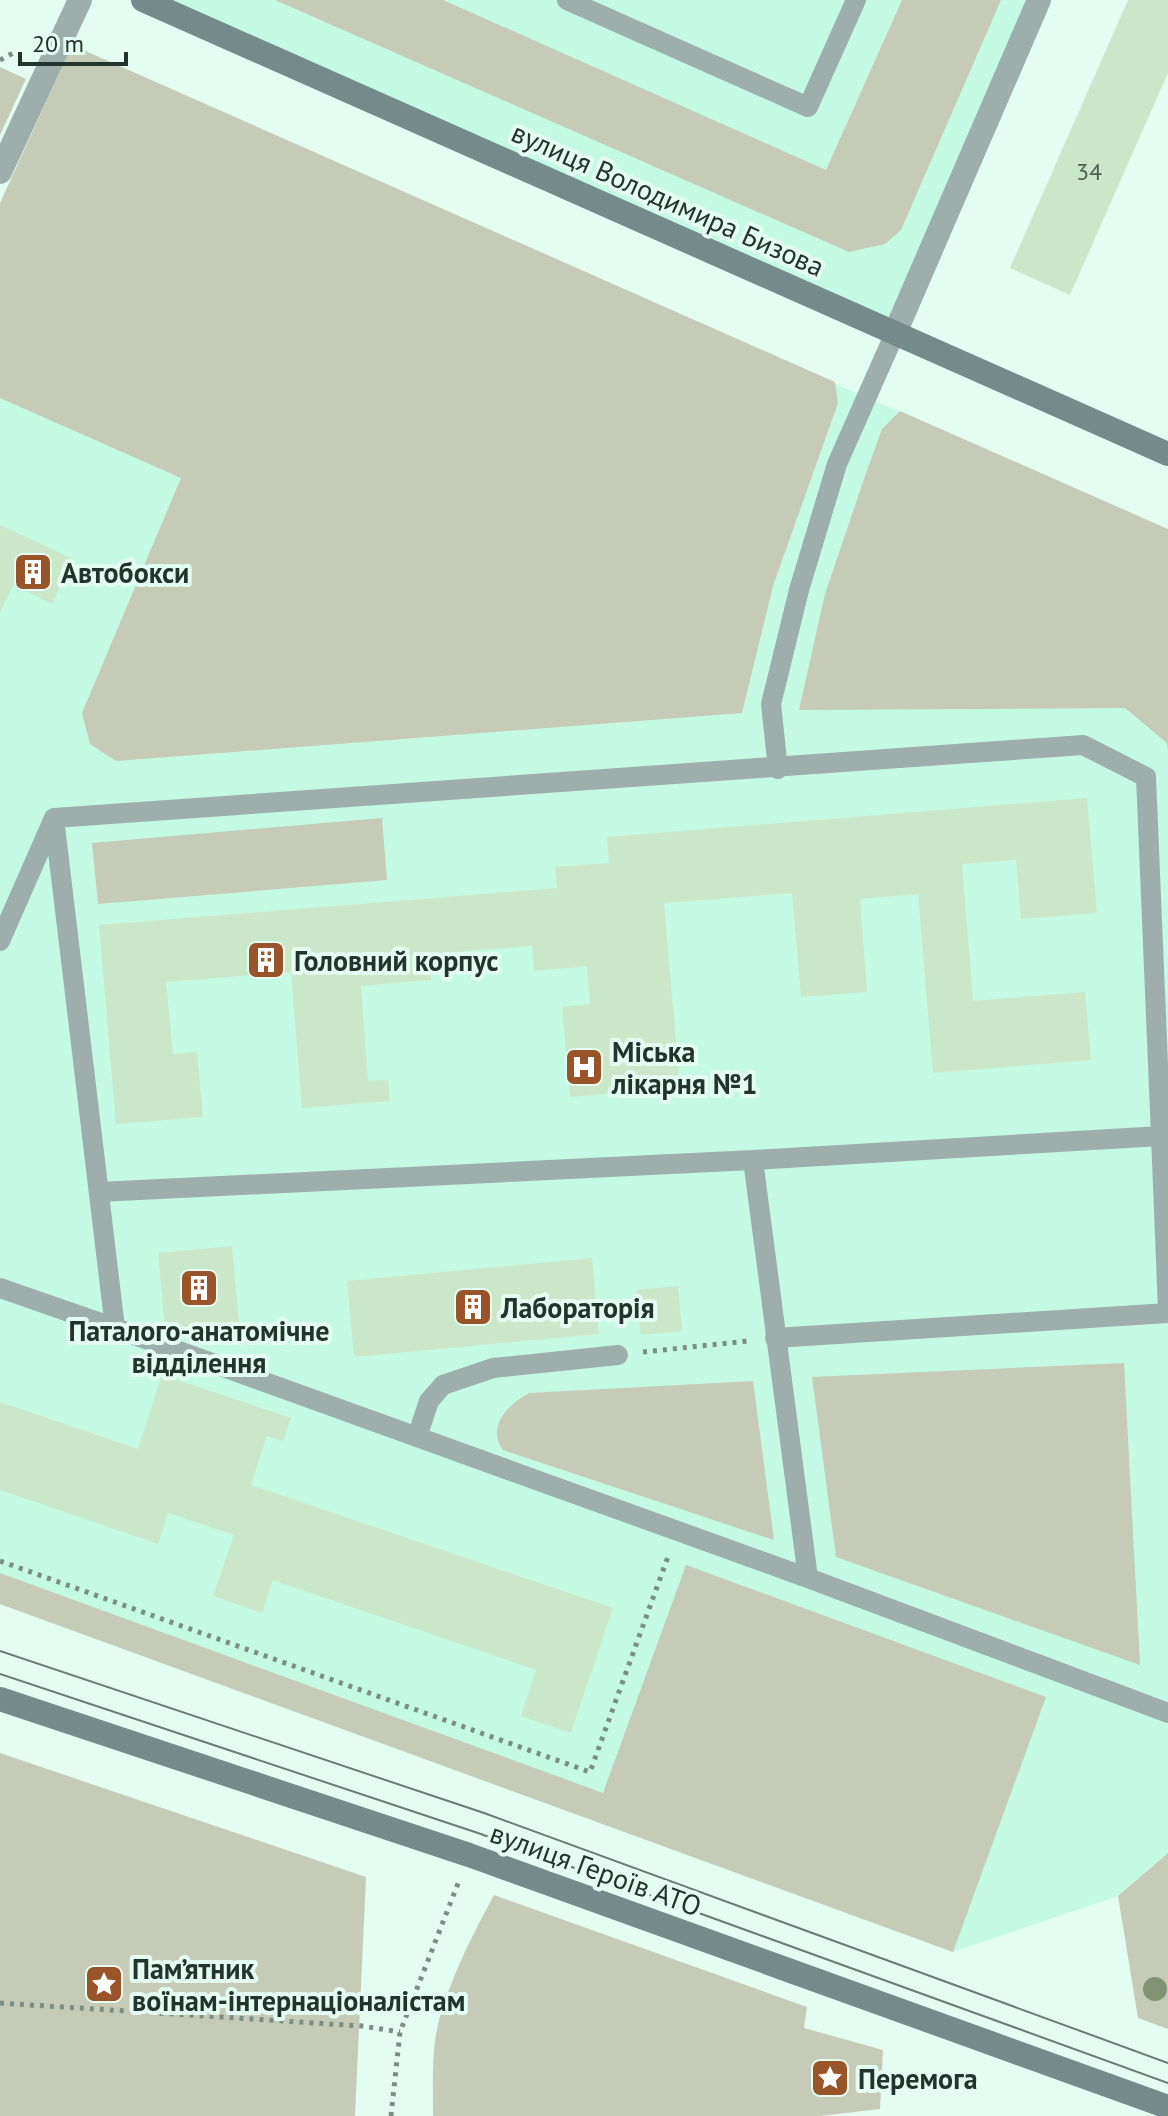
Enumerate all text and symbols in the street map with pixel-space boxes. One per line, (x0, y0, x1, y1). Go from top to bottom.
scale bar (20, 16, 126, 66)
text: 20 m (32, 28, 84, 59)
street label: вулиця Володимира Бизова (506, 113, 830, 285)
house number: 34 (1076, 156, 1102, 187)
building icon: Автобокси (12, 551, 54, 593)
place label: Автобокси (61, 554, 189, 591)
building icon: Головний корпус (245, 939, 287, 981)
place label: Головний корпус (294, 942, 499, 979)
place label: Міська лікарня №1 (611, 1033, 758, 1102)
hospital icon: Міська лікарня №1 (563, 1046, 605, 1088)
building icon: Паталого-анатомічне відділення (178, 1267, 220, 1309)
building icon: Лабораторія (452, 1286, 494, 1328)
place label: Лабораторія (500, 1289, 655, 1326)
place label: Паталого-анатомічне відділення (68, 1312, 330, 1381)
street label: вулиця Героїв АТО (485, 1814, 707, 1924)
place label: Пам’ятник воїнам-інтернаціоналістам (132, 1950, 465, 2019)
place icon: Пам’ятник воїнам-інтернаціоналістам (83, 1963, 125, 2005)
place icon: Перемога (809, 2057, 851, 2099)
place label: Перемога (858, 2060, 978, 2097)

